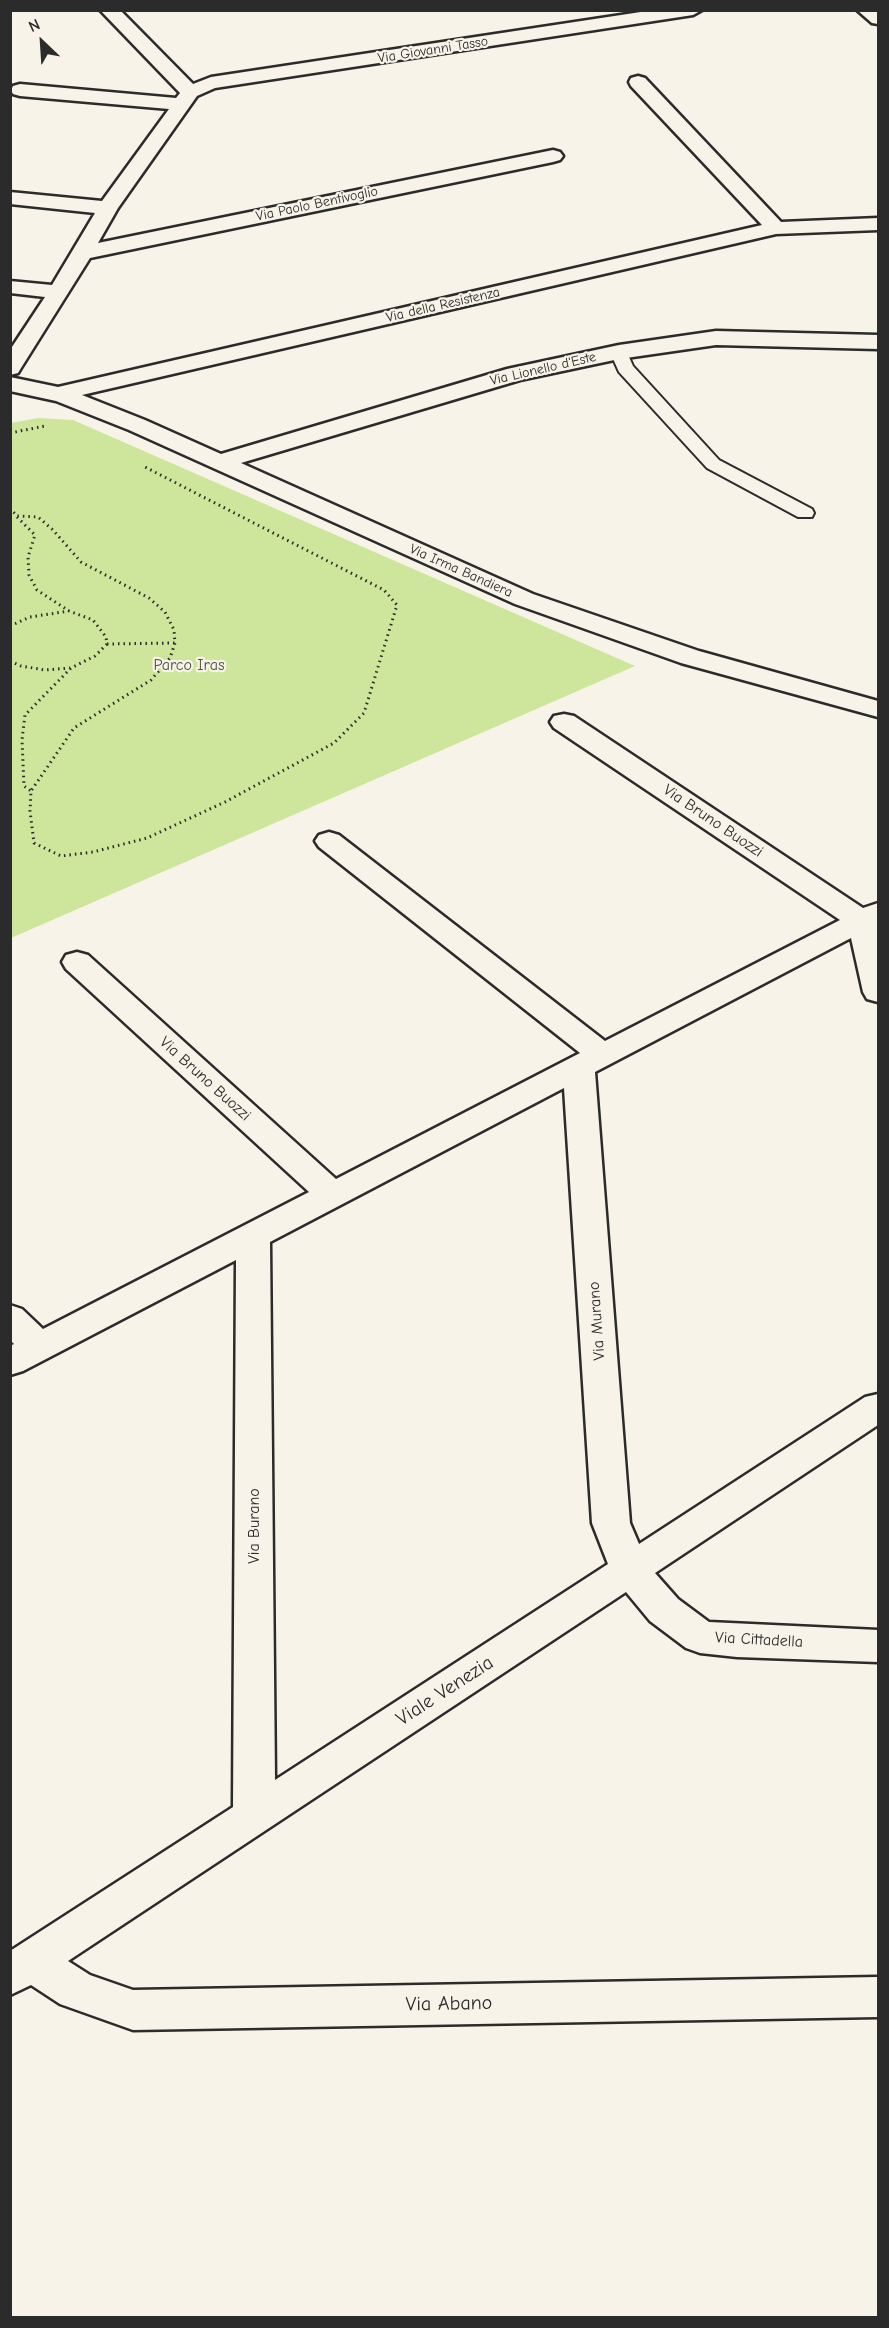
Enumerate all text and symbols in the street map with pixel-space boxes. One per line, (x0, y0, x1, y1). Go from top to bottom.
north arrow (12, 12, 72, 72)
text: N (26, 15, 43, 36)
street label: Via Giovanni Tasso (377, 33, 489, 67)
street label: Via Paolo Bentivoglio (254, 183, 380, 225)
street label: Via della Resistenza (384, 284, 502, 326)
street label: Via Lionello d'Este (488, 349, 598, 389)
street label: Via Irma Bandiera (407, 541, 515, 601)
park label: Parco Iras (153, 655, 225, 675)
street label: Via Bruno Buozzi (659, 780, 767, 862)
street label: Via Bruno Buozzi (155, 1033, 255, 1125)
street label: Via Murano (585, 1281, 609, 1361)
street label: Via Burano (244, 1488, 264, 1564)
street label: Via Cittadella (715, 1628, 803, 1652)
street label: Viale Venezia (392, 1651, 498, 1731)
street label: Via Abano (406, 1991, 492, 2017)

